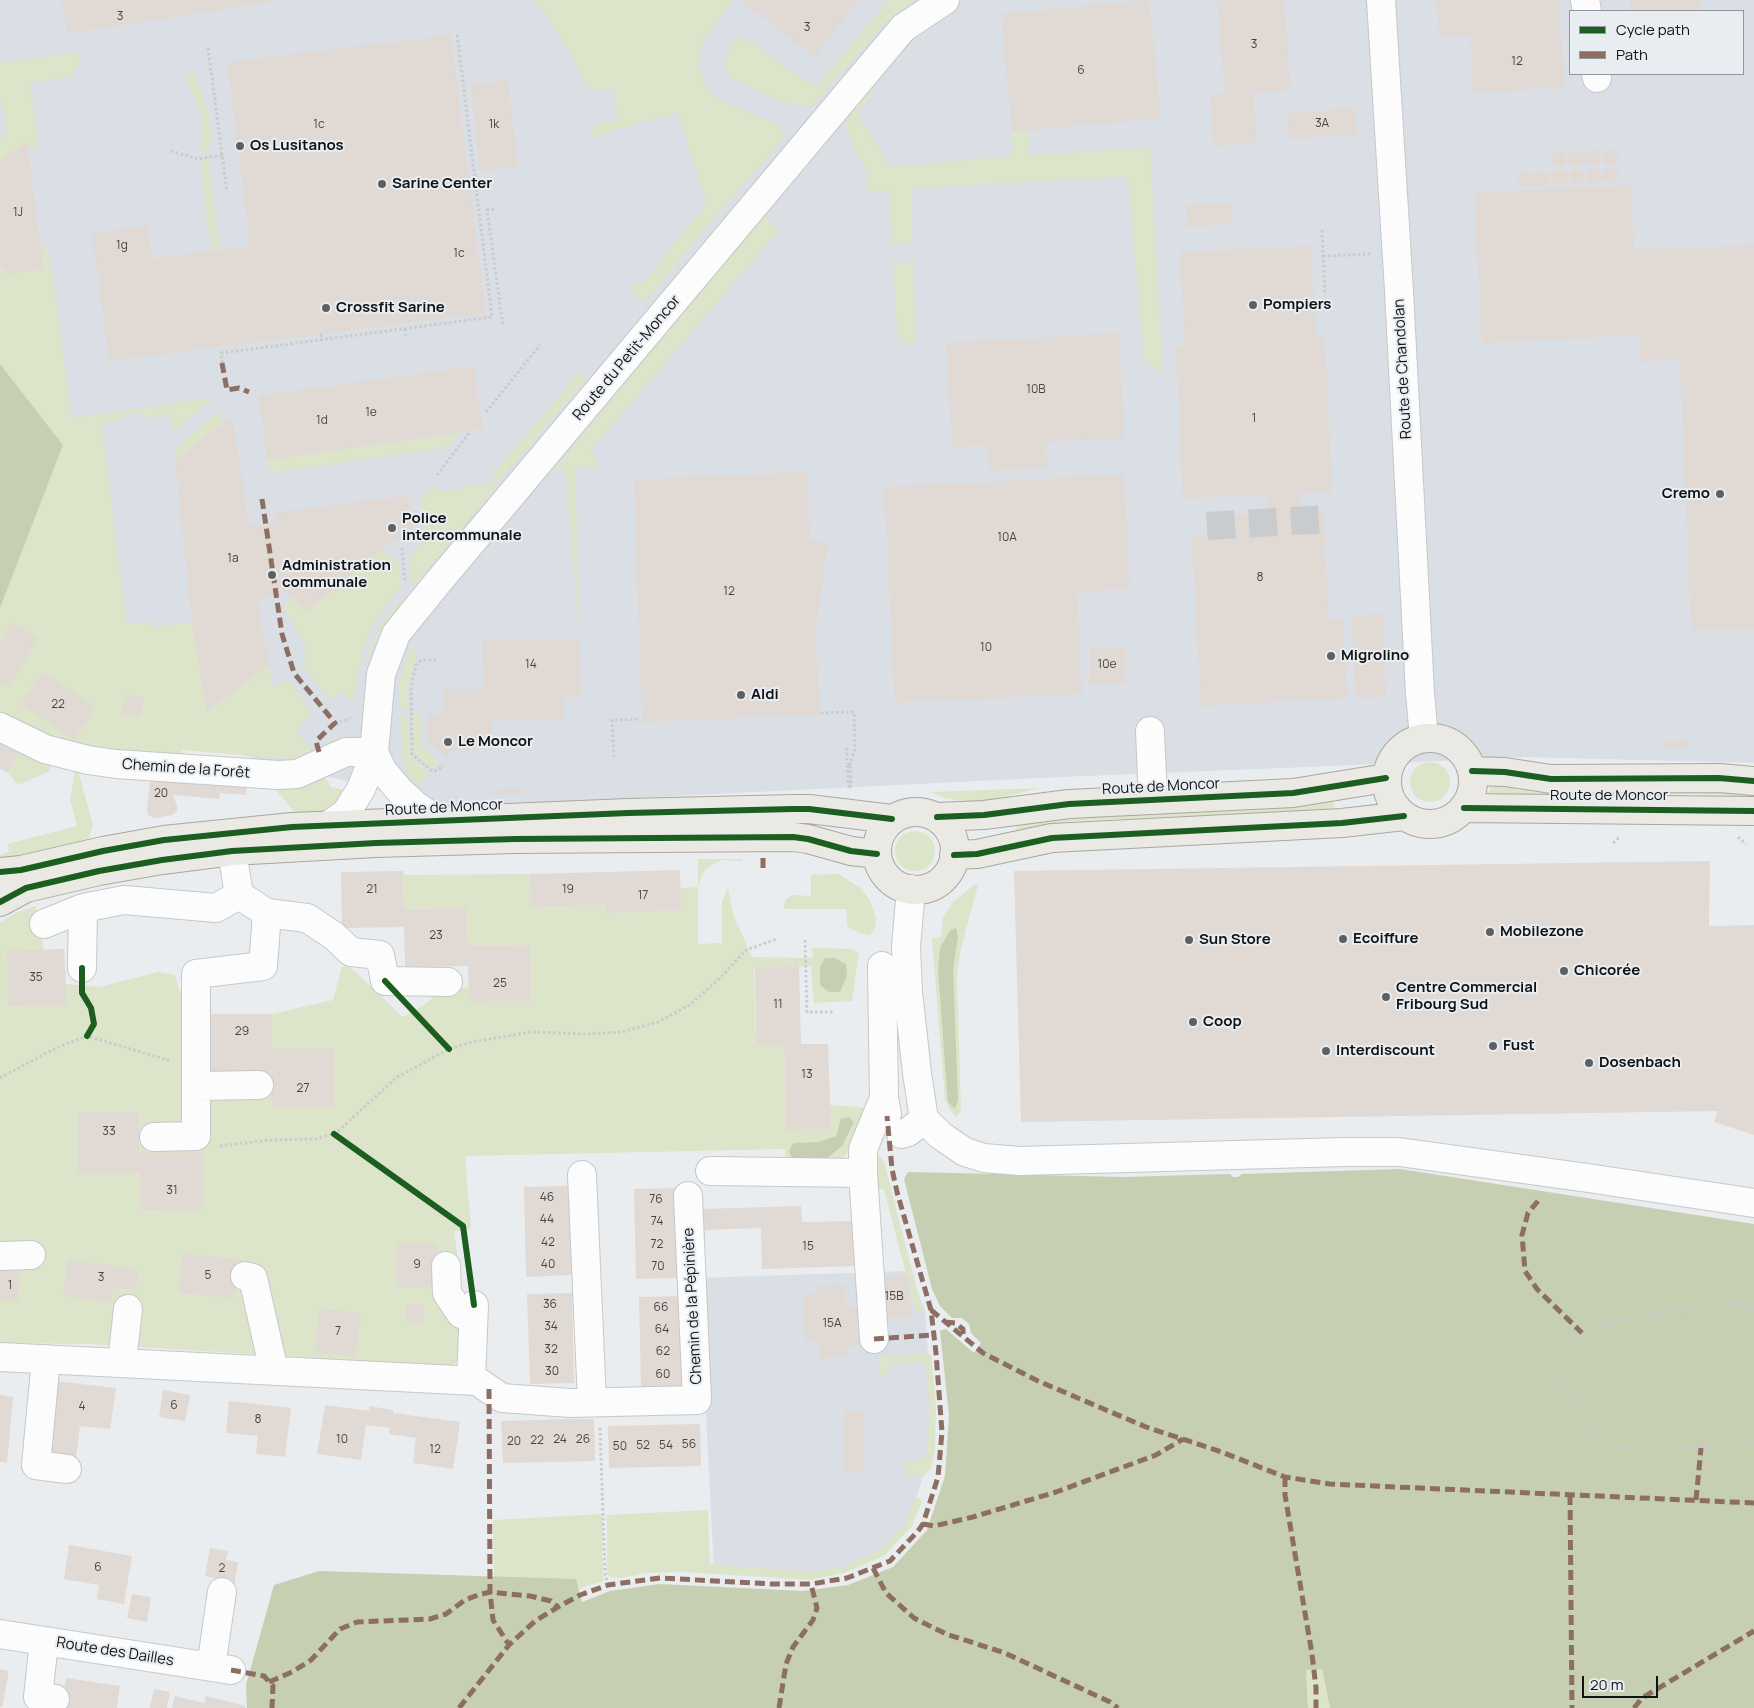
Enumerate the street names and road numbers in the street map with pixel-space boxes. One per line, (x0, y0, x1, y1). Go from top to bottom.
street label: Route du Petit-Moncor (569, 292, 685, 424)
street label: Route de Chandolan (1390, 298, 1416, 440)
street label: Chemin de la Forêt (121, 756, 251, 782)
street label: Route de Moncor (1102, 775, 1220, 799)
street label: Route de Moncor (1550, 787, 1668, 805)
street label: Route de Moncor (385, 796, 503, 820)
street label: Chemin de la Pépinière (680, 1227, 706, 1385)
street label: Route des Dailles (55, 1634, 175, 1670)

